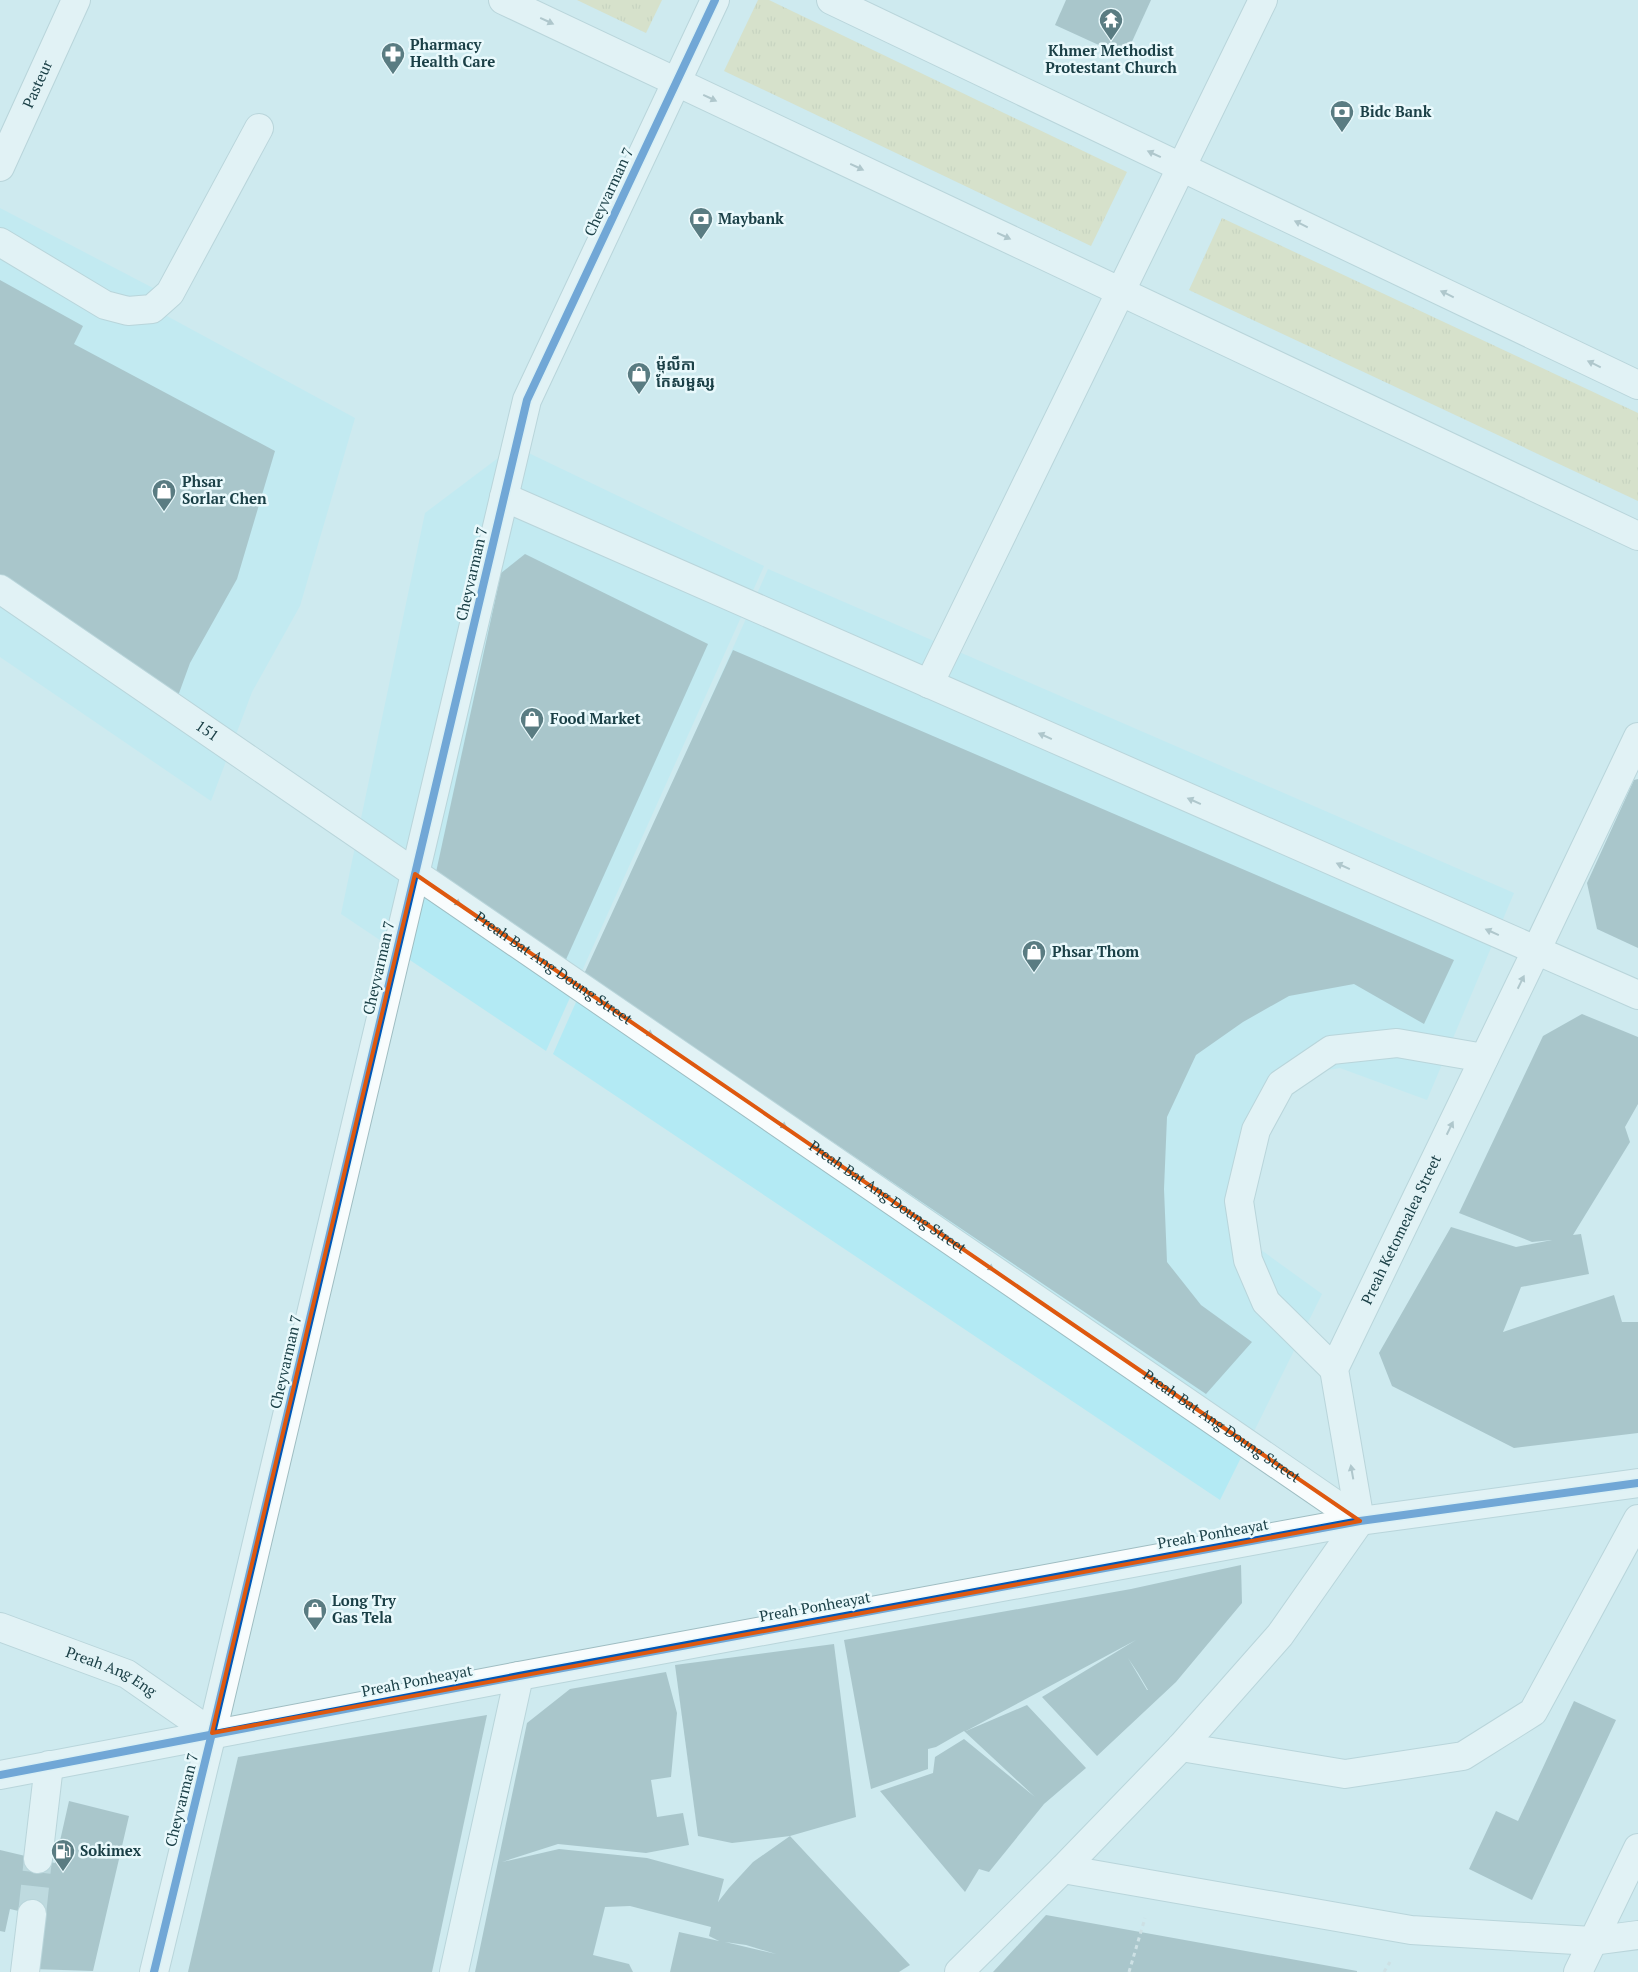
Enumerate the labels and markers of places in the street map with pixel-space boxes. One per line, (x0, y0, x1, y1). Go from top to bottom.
temple icon: Khmer Methodist Protestant Church (1098, 7, 1124, 41)
place label: Pharmacy Health Care (410, 34, 495, 71)
place label: Khmer Methodist Protestant Church (1045, 40, 1177, 77)
pharmacy icon: Pharmacy Health Care (380, 41, 406, 75)
bank icon: Bidc Bank (1329, 99, 1355, 133)
place label: Bidc Bank (1360, 101, 1432, 121)
bank icon: Maybank (688, 206, 714, 240)
place label: Maybank (718, 208, 784, 228)
place label: ម៉ូលីកា កែសម្ផស្ស (656, 354, 715, 391)
shop icon: ម៉ូលីកា កែសម្ផស្ស (626, 361, 652, 395)
place label: Phsar Sorlar Chen (182, 471, 267, 508)
shop icon: Phsar Sorlar Chen (151, 478, 177, 512)
shop icon: Food Market (519, 706, 545, 740)
place label: Food Market (550, 708, 641, 728)
shop icon: Phsar Thom (1021, 939, 1047, 973)
place label: Phsar Thom (1052, 941, 1139, 961)
place label: Long Try Gas Tela (332, 1590, 397, 1627)
shop icon: Long Try Gas Tela (302, 1597, 328, 1631)
fuel station icon: Sokimex (50, 1838, 76, 1872)
place label: Sokimex (80, 1840, 142, 1860)

